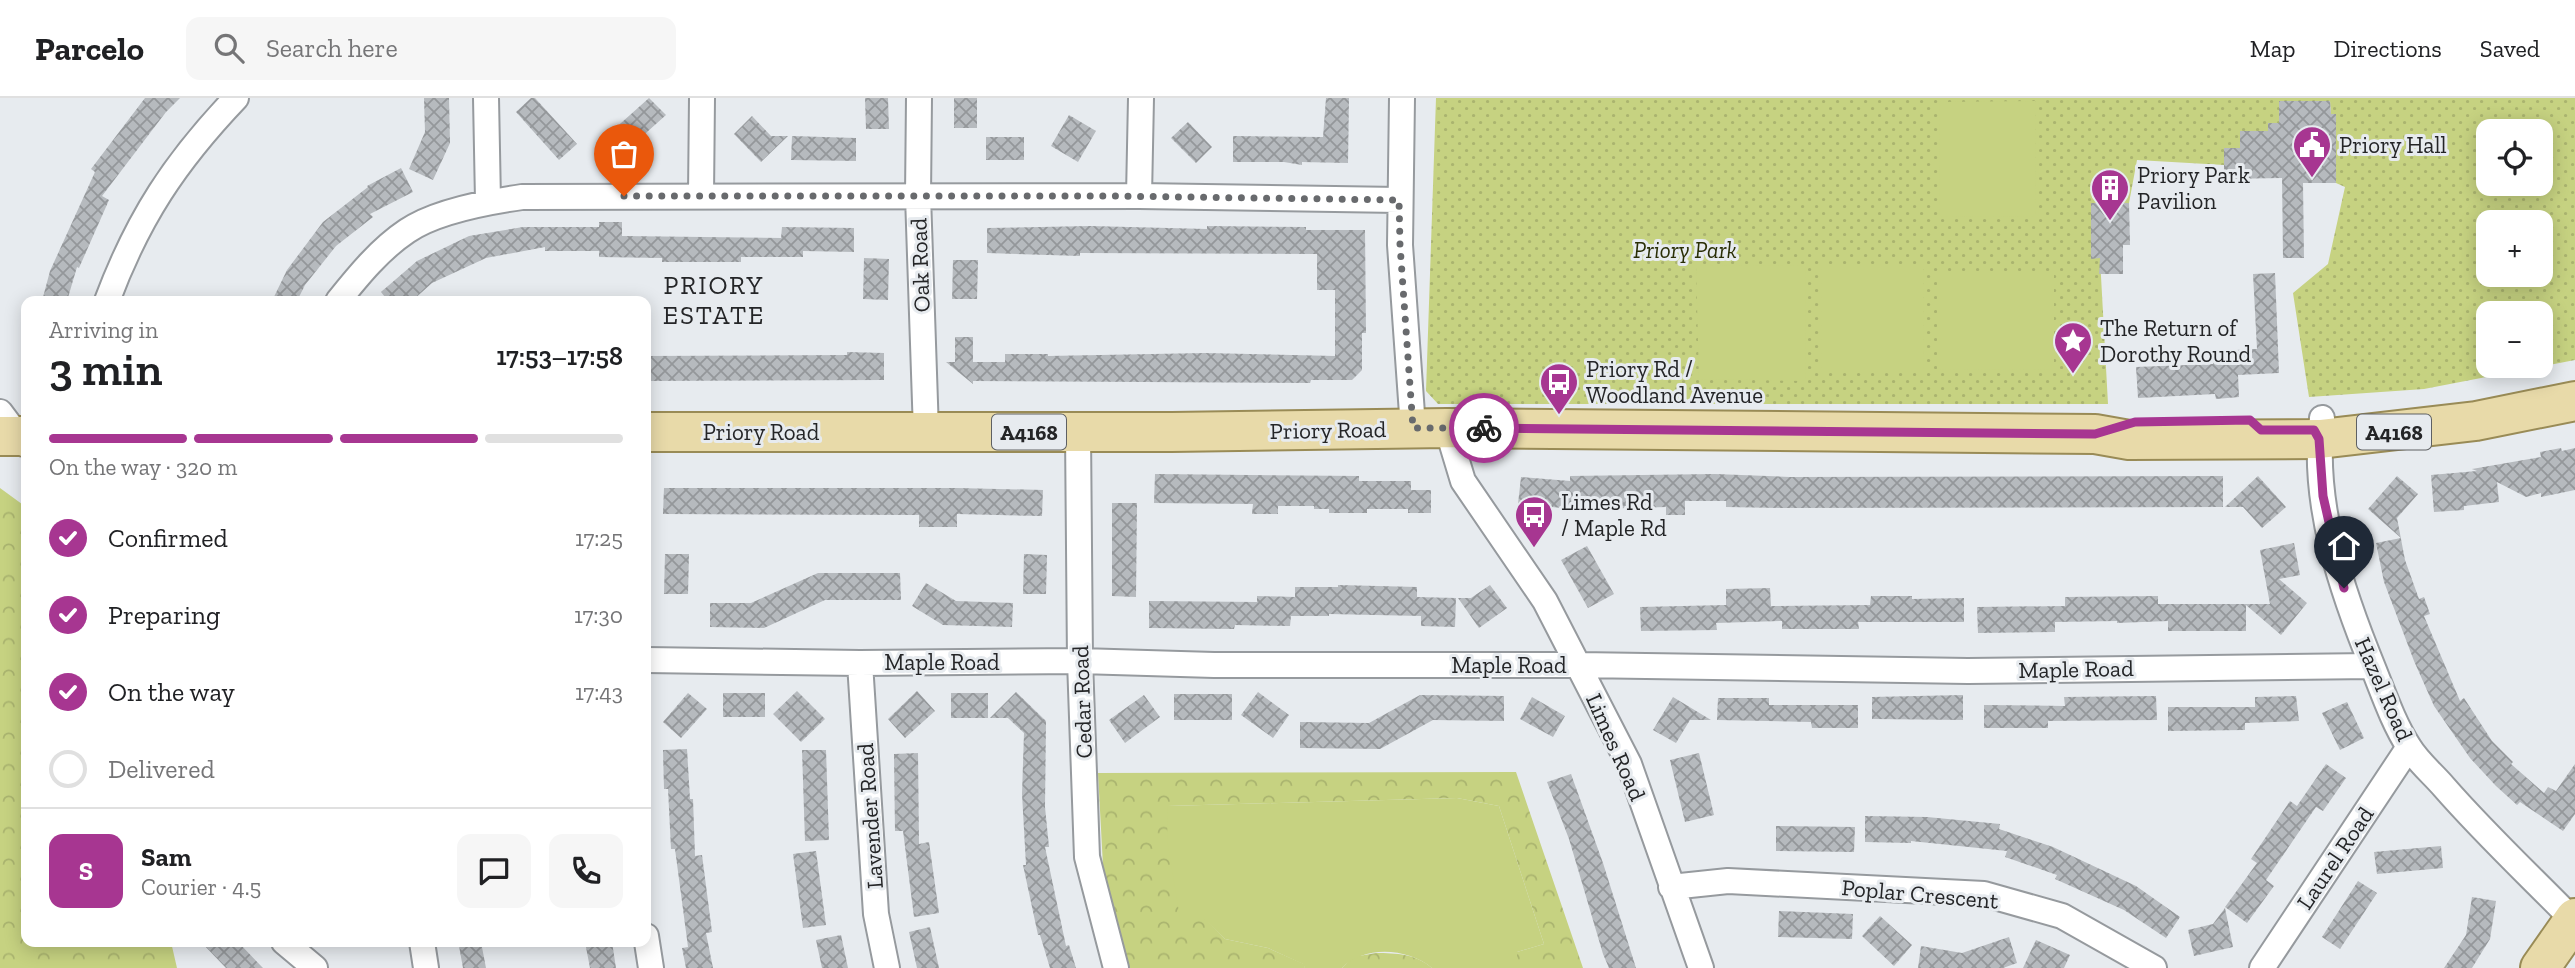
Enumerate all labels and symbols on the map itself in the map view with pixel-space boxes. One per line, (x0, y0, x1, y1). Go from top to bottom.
pin (594, 124, 654, 196)
public building icon: Priory Hall (2291, 124, 2333, 179)
place label: Priory Hall (2339, 131, 2447, 159)
place label: Priory Park Pavilion (2137, 161, 2250, 215)
building icon: Priory Park Pavilion (2089, 167, 2131, 222)
street label: Oak Road (904, 217, 936, 313)
park label: Priory Park (1633, 236, 1737, 264)
district label: PRIORY ESTATE (663, 269, 765, 331)
place label: The Return of Dorothy Round (2100, 314, 2252, 368)
place icon: The Return of Dorothy Round (2052, 320, 2094, 375)
place label: Priory Rd / Woodland Avenue (1586, 355, 1763, 409)
bus stop icon: Priory Rd / Woodland Avenue (1538, 361, 1580, 416)
courier (1449, 393, 1519, 463)
road number: A4168 (992, 414, 1066, 450)
road number: A4168 (2357, 414, 2431, 450)
street label: Priory Road (1269, 415, 1387, 445)
street label: Priory Road (703, 418, 820, 446)
place label: Limes Rd / Maple Rd (1561, 488, 1667, 542)
bus stop icon: Limes Rd / Maple Rd (1513, 494, 1555, 549)
pin (2314, 516, 2374, 588)
street label: Hazel Road (2349, 633, 2419, 746)
street label: Cedar Road (1066, 644, 1098, 759)
street label: Maple Road (884, 648, 1000, 676)
street label: Maple Road (1451, 651, 1567, 679)
street label: Maple Road (2018, 654, 2134, 684)
street label: Limes Road (1580, 689, 1652, 805)
street label: Lavender Road (851, 742, 889, 890)
street label: Laurel Road (2290, 801, 2380, 915)
street label: Poplar Crescent (1840, 873, 2000, 915)

